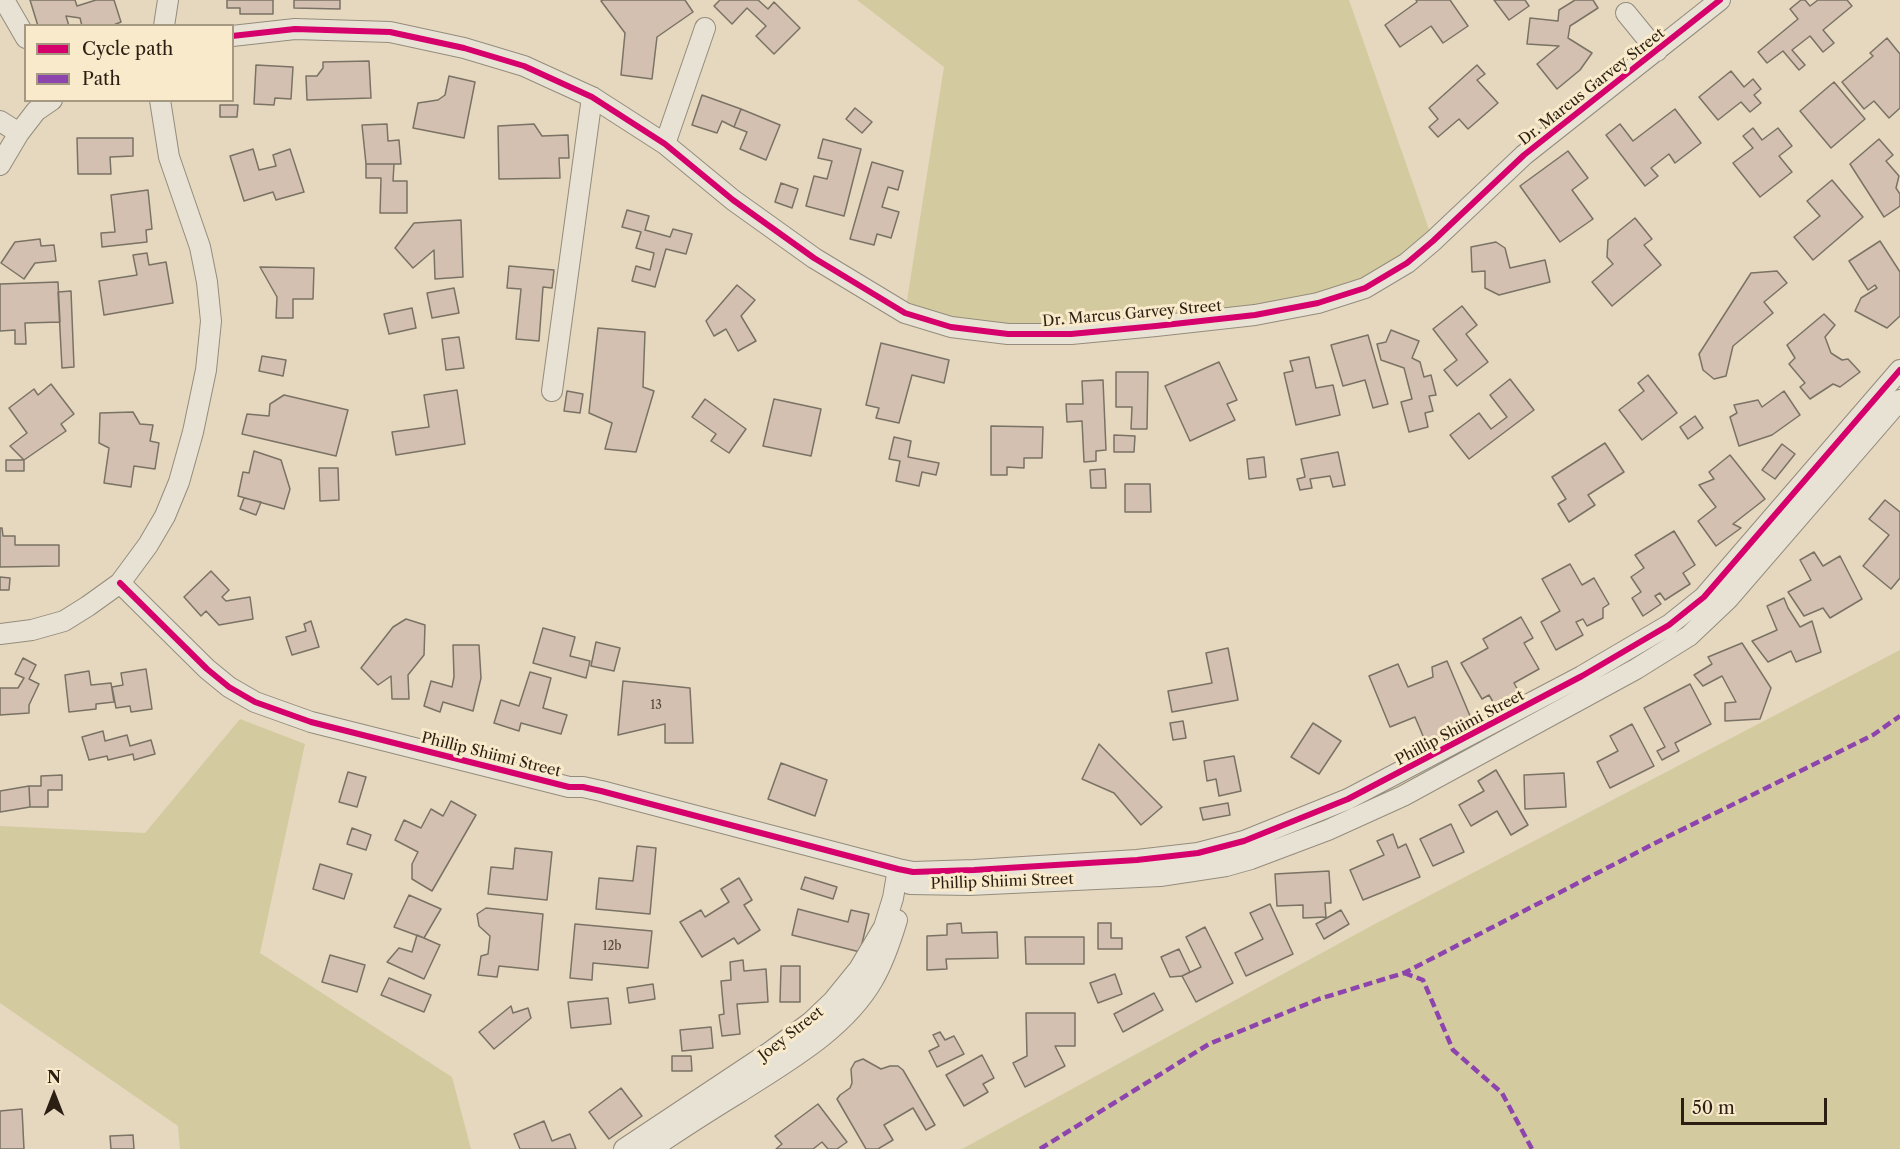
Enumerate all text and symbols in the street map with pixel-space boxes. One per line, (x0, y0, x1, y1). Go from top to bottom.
legend (24, 24, 234, 102)
street label: Dr. Marcus Garvey Street (1516, 25, 1668, 149)
text: Cycle path (82, 38, 173, 60)
text: Path (82, 68, 121, 90)
street label: Dr. Marcus Garvey Street (1042, 297, 1222, 331)
street label: Phillip Shiimi Street (1393, 686, 1527, 770)
house number: 13 (650, 699, 662, 713)
street label: Phillip Shiimi Street (419, 729, 563, 781)
street label: Phillip Shiimi Street (930, 871, 1074, 893)
house number: 12b (602, 940, 622, 954)
street label: Joey Street (755, 1003, 827, 1065)
north arrow (24, 1065, 84, 1125)
text: N (47, 1067, 61, 1087)
scale bar (1684, 1086, 1830, 1124)
text: 50 m (1692, 1097, 1735, 1119)

